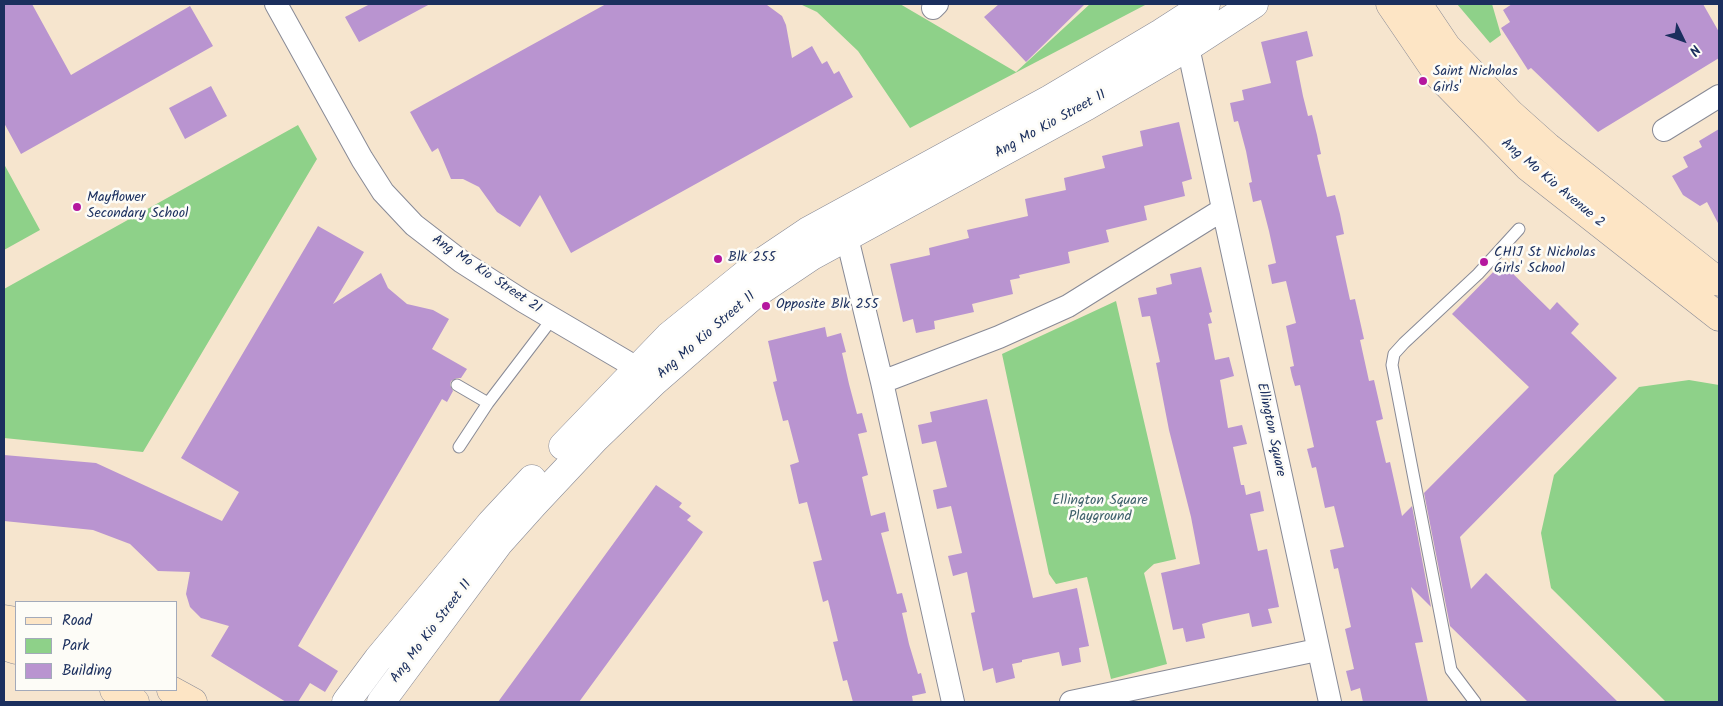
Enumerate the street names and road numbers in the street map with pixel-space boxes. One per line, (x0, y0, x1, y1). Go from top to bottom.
street label: Ang Mo Kio Street 11 (992, 87, 1110, 163)
street label: Ang Mo Kio Avenue 2 (1497, 136, 1607, 232)
street label: Ang Mo Kio Street 21 (428, 232, 544, 318)
street label: Ang Mo Kio Street 11 (654, 289, 760, 383)
street label: Ellington Square (1252, 381, 1288, 479)
street label: Ang Mo Kio Street 11 (388, 577, 476, 687)

